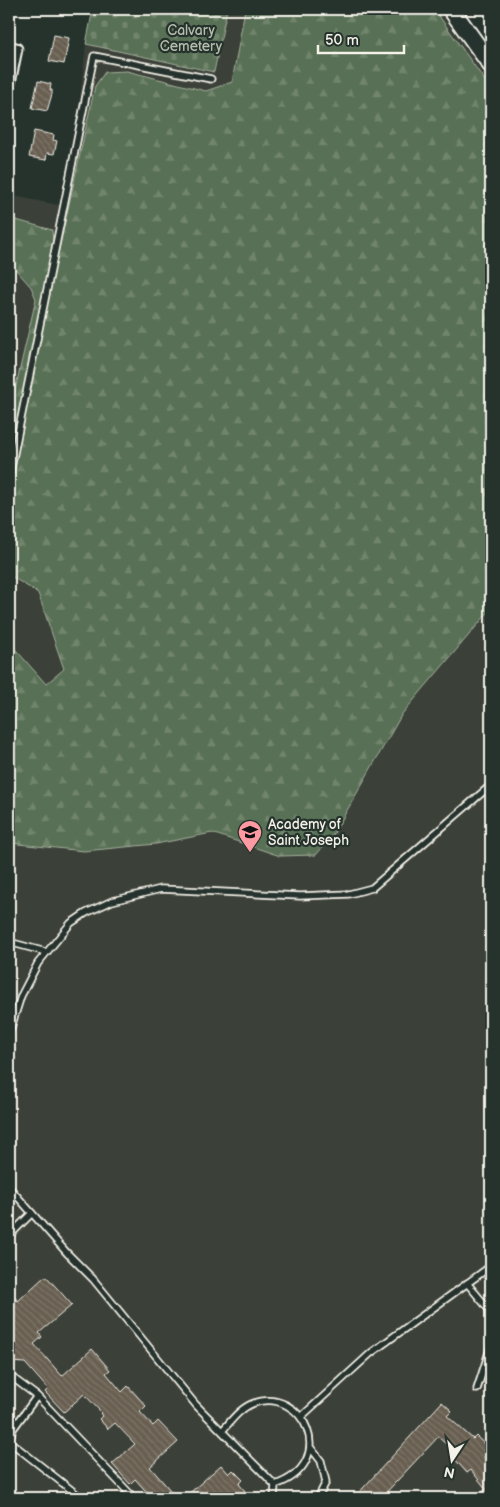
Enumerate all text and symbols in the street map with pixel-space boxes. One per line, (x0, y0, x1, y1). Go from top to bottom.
park label: Calvary Cemetery (160, 22, 223, 55)
scale bar (318, 22, 404, 54)
text: 50 m (325, 31, 359, 50)
place label: Academy of Saint Joseph (268, 816, 349, 849)
school or university icon: Academy of Saint Joseph (237, 819, 263, 853)
north arrow (428, 1434, 478, 1484)
text: N (442, 1463, 456, 1482)

